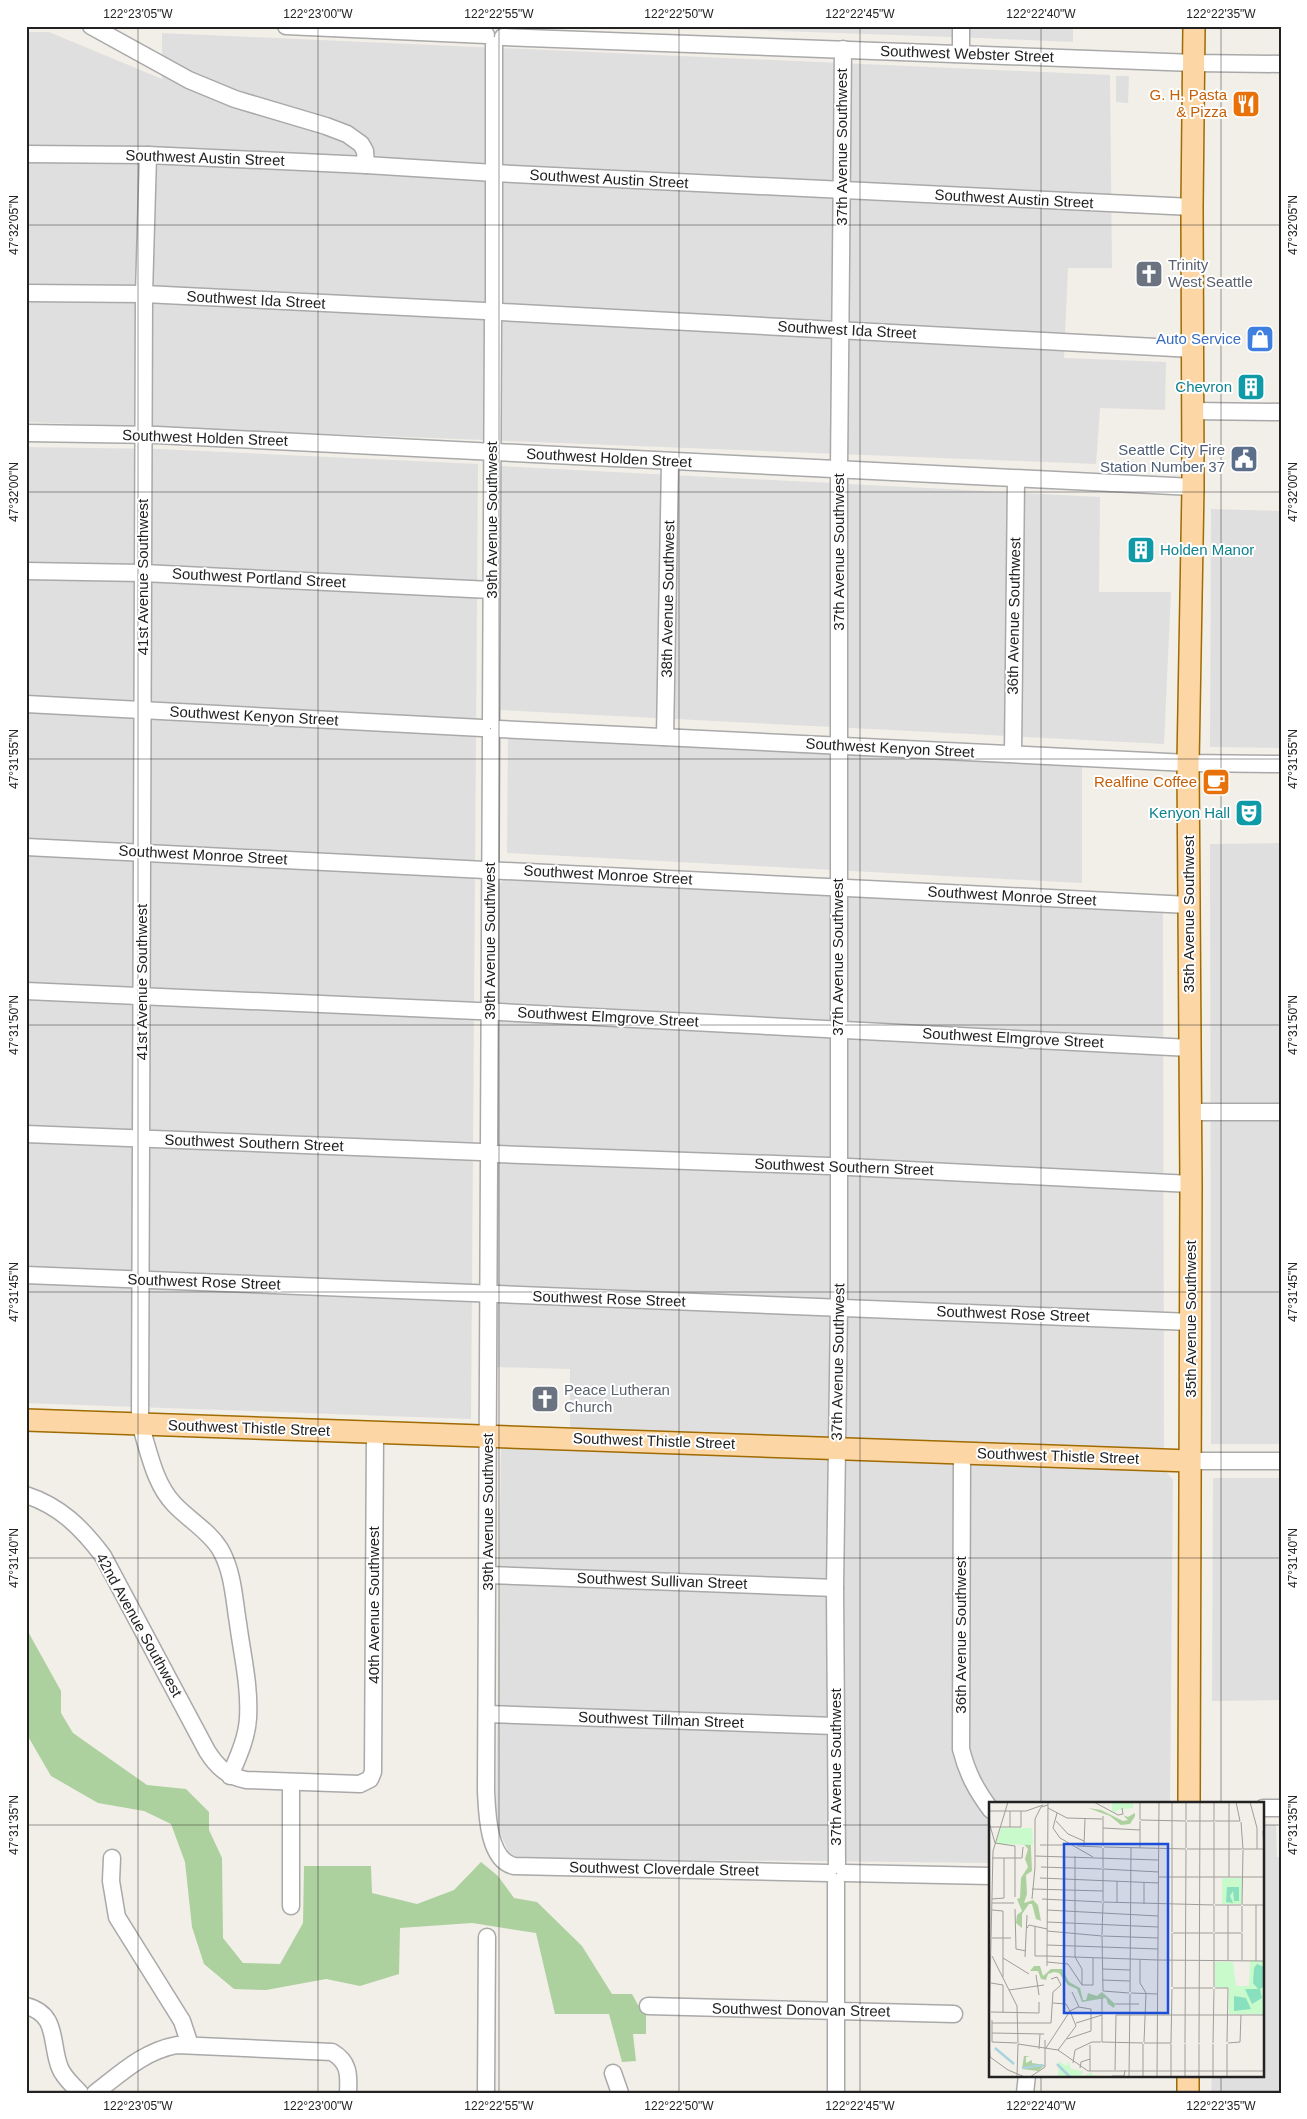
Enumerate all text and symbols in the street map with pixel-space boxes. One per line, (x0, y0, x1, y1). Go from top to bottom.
text: 122°23'05"W (103, 7, 173, 21)
text: 122°23'00"W (283, 7, 353, 21)
text: 122°22'55"W (464, 7, 534, 21)
text: 122°22'50"W (644, 7, 714, 21)
text: 122°22'45"W (825, 7, 895, 21)
text: 122°22'40"W (1006, 7, 1076, 21)
text: 122°22'35"W (1186, 7, 1256, 21)
street label: Southwest Webster Street (880, 42, 1055, 65)
street label: 37th Avenue Southwest (833, 68, 850, 226)
place label: G. H. Pasta & Pizza (1149, 86, 1228, 120)
restaurant icon: G. H. Pasta & Pizza (1231, 89, 1261, 119)
street label: Southwest Austin Street (125, 146, 286, 169)
street label: Southwest Austin Street (529, 166, 690, 191)
street label: Southwest Austin Street (934, 186, 1095, 211)
text: 47°32'05"N (7, 195, 21, 255)
text: 47°32'05"N (1286, 195, 1300, 255)
place label: Trinity West Seattle (1168, 256, 1253, 290)
church icon: Trinity West Seattle (1134, 259, 1164, 289)
street label: Southwest Ida Street (186, 287, 327, 312)
street label: Southwest Ida Street (777, 317, 918, 342)
shop icon: Auto Service (1245, 324, 1275, 354)
place label: Auto Service (1156, 330, 1241, 347)
building icon: Chevron (1236, 372, 1266, 402)
place label: Chevron (1175, 378, 1232, 395)
street label: Southwest Holden Street (122, 426, 289, 449)
street label: 39th Avenue Southwest (483, 441, 500, 599)
place label: Seattle City Fire Station Number 37 (1100, 441, 1225, 475)
public building icon: Seattle City Fire Station Number 37 (1229, 444, 1259, 474)
street label: Southwest Holden Street (526, 445, 693, 470)
text: 47°32'00"N (7, 462, 21, 522)
text: 47°32'00"N (1286, 462, 1300, 522)
street label: 37th Avenue Southwest (830, 473, 847, 631)
street label: 41st Avenue Southwest (134, 498, 151, 655)
street label: 38th Avenue Southwest (658, 519, 677, 678)
building icon: Holden Manor (1126, 535, 1156, 565)
street label: 36th Avenue Southwest (1004, 536, 1023, 695)
place label: Holden Manor (1160, 541, 1254, 558)
street label: Southwest Portland Street (172, 564, 347, 591)
street label: Southwest Kenyon Street (169, 703, 340, 728)
text: 47°31'55"N (7, 729, 21, 789)
text: 47°31'55"N (1286, 729, 1300, 789)
street label: Southwest Kenyon Street (805, 735, 976, 760)
cafe icon: Realfine Coffee (1201, 767, 1231, 797)
place label: Realfine Coffee (1094, 773, 1197, 790)
theatre icon: Kenyon Hall (1234, 798, 1264, 828)
place label: Kenyon Hall (1149, 804, 1230, 821)
street label: 35th Avenue Southwest (1180, 835, 1197, 993)
street label: Southwest Monroe Street (118, 842, 289, 867)
street label: 39th Avenue Southwest (481, 862, 498, 1020)
street label: Southwest Monroe Street (523, 862, 694, 887)
street label: 37th Avenue Southwest (829, 878, 846, 1036)
street label: Southwest Monroe Street (927, 883, 1098, 908)
street label: 41st Avenue Southwest (133, 903, 150, 1060)
text: 47°31'50"N (7, 995, 21, 1055)
text: 47°31'50"N (1286, 995, 1300, 1055)
street label: Southwest Elmgrove Street (517, 1003, 700, 1030)
street label: Southwest Elmgrove Street (922, 1024, 1105, 1051)
street label: Southwest Southern Street (164, 1131, 345, 1154)
street label: Southwest Southern Street (754, 1155, 935, 1178)
street label: 35th Avenue Southwest (1182, 1240, 1199, 1398)
text: 47°31'45"N (7, 1262, 21, 1322)
text: 47°31'45"N (1286, 1262, 1300, 1322)
street label: Southwest Rose Street (127, 1270, 282, 1293)
street label: 37th Avenue Southwest (828, 1282, 847, 1441)
street label: Southwest Rose Street (532, 1287, 687, 1310)
street label: Southwest Rose Street (936, 1302, 1091, 1325)
place label: Peace Lutheran Church (564, 1381, 670, 1415)
church icon: Peace Lutheran Church (530, 1384, 560, 1414)
street label: Southwest Thistle Street (168, 1416, 331, 1439)
street label: Southwest Thistle Street (573, 1429, 736, 1452)
street label: 39th Avenue Southwest (479, 1433, 496, 1591)
street label: Southwest Thistle Street (977, 1444, 1140, 1467)
street label: 40th Avenue Southwest (365, 1526, 382, 1684)
text: 47°31'40"N (7, 1528, 21, 1588)
text: 47°31'40"N (1286, 1528, 1300, 1588)
street label: 42nd Avenue Southwest (93, 1550, 186, 1700)
street label: 36th Avenue Southwest (952, 1556, 969, 1714)
street label: Southwest Sullivan Street (576, 1569, 749, 1592)
street label: 37th Avenue Southwest (827, 1688, 844, 1846)
street label: Southwest Tillman Street (578, 1708, 745, 1731)
text: 47°31'35"N (7, 1795, 21, 1855)
text: 47°31'35"N (1286, 1795, 1300, 1855)
inset map (989, 1802, 1264, 2076)
street label: Southwest Cloverdale Street (569, 1858, 760, 1879)
street label: Southwest Donovan Street (712, 1999, 891, 2020)
text: 122°23'05"W (103, 2099, 173, 2113)
text: 122°23'00"W (283, 2099, 353, 2113)
text: 122°22'55"W (464, 2099, 534, 2113)
text: 122°22'50"W (644, 2099, 714, 2113)
text: 122°22'45"W (825, 2099, 895, 2113)
text: 122°22'40"W (1006, 2099, 1076, 2113)
text: 122°22'35"W (1186, 2099, 1256, 2113)

